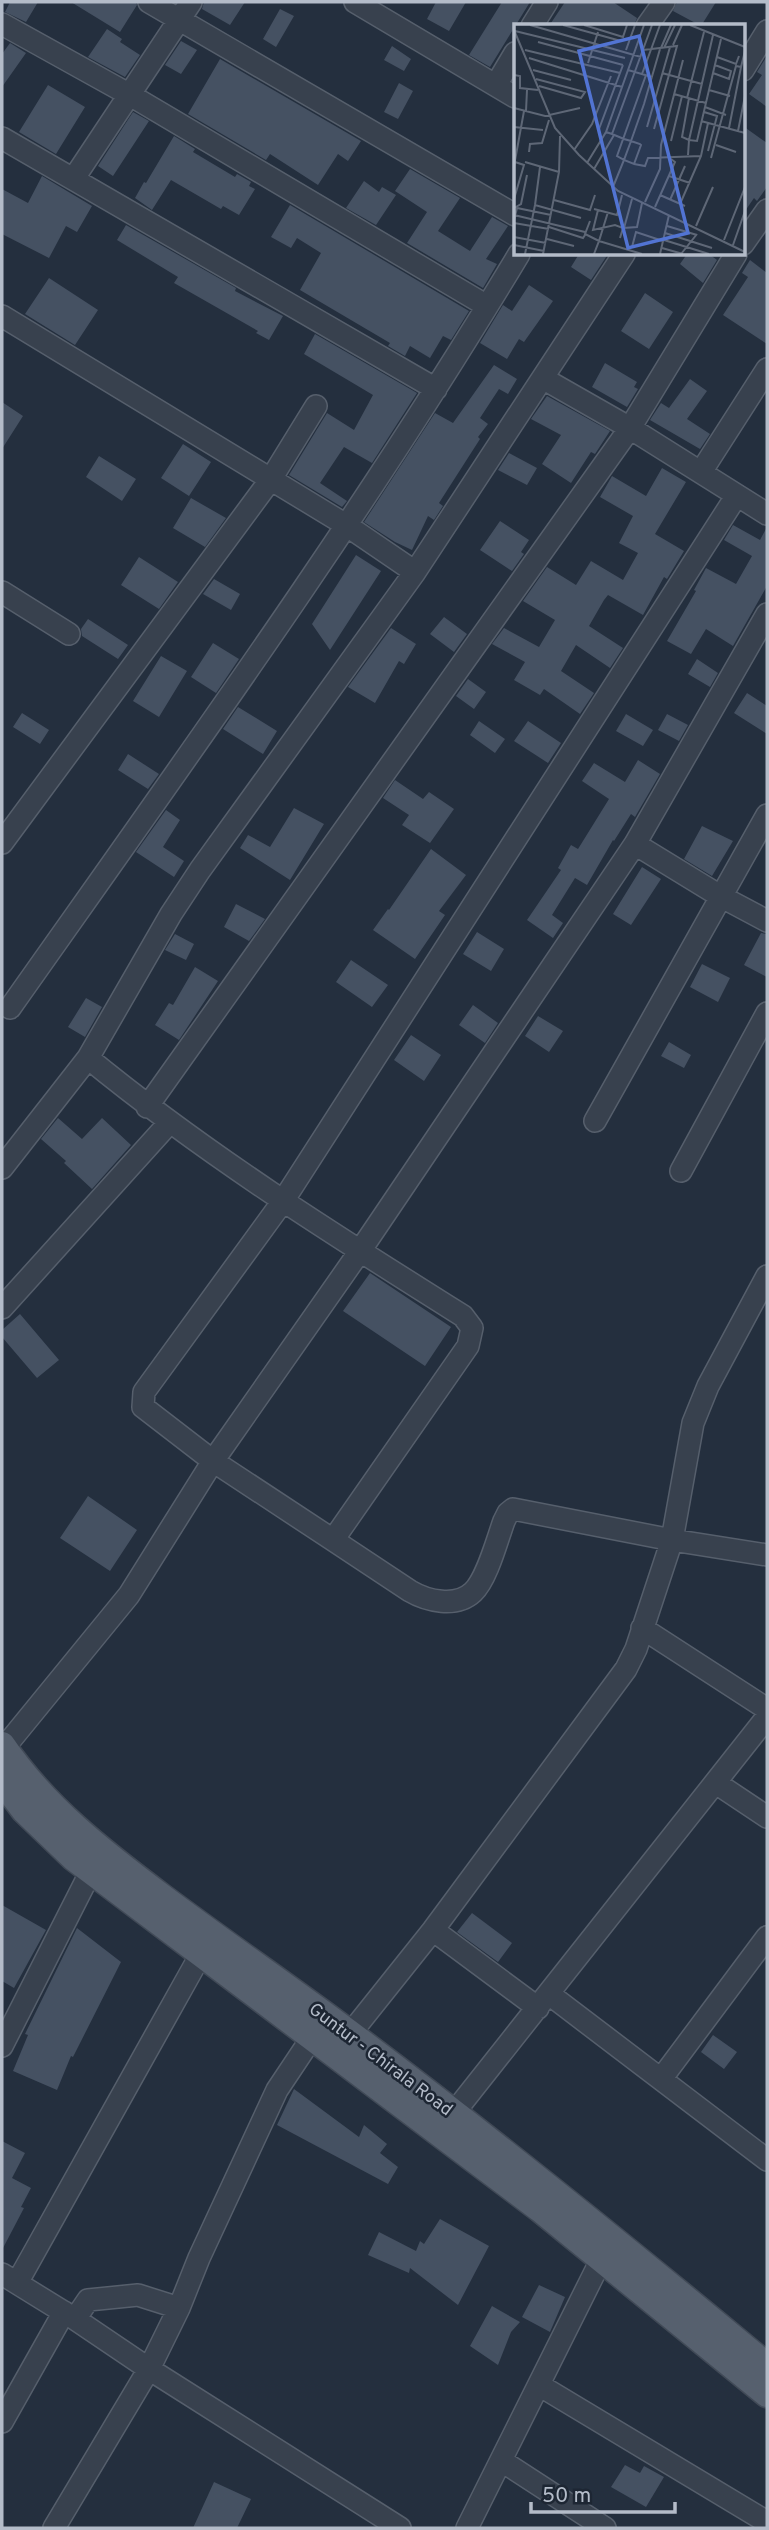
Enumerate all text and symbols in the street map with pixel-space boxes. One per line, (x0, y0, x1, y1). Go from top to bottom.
inset map (514, 24, 744, 256)
street label: Guntur - Chirala Road (304, 1999, 457, 2122)
scale bar (531, 2470, 674, 2514)
text: 50 m (542, 2483, 591, 2510)

